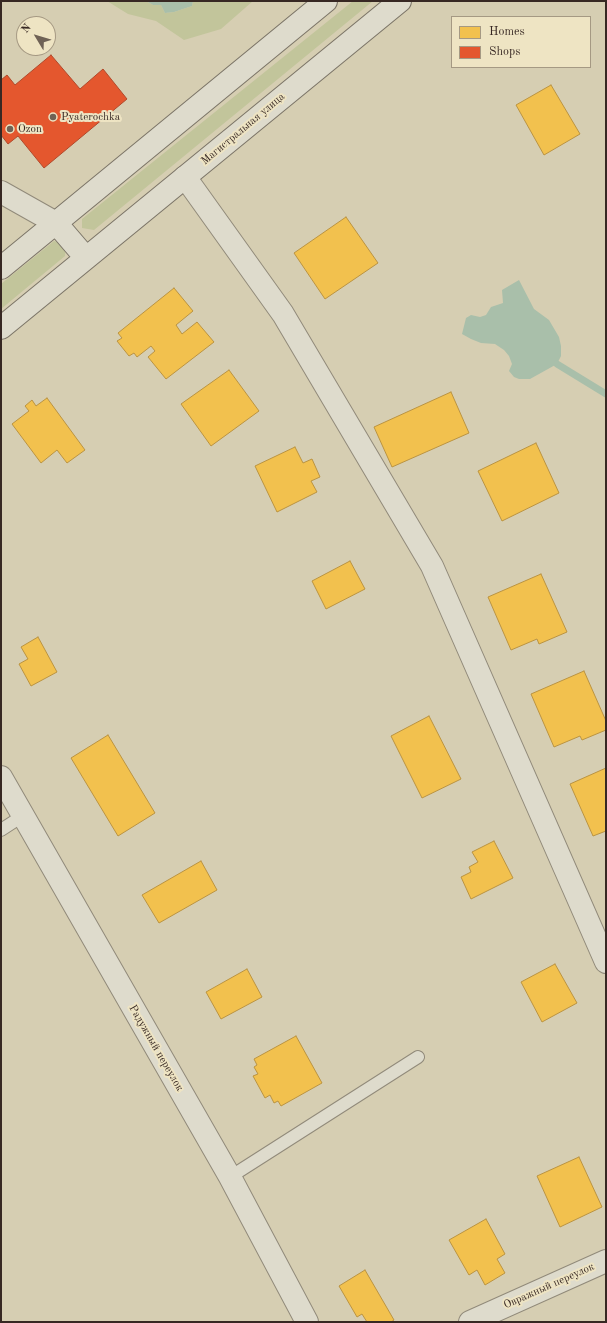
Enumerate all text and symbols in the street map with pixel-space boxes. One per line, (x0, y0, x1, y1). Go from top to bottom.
north arrow (16, 16, 56, 56)
legend (451, 16, 591, 68)
text: N (20, 22, 34, 36)
text: Homes (489, 26, 525, 38)
text: Shops (489, 46, 520, 58)
street label: Магистральная улица (199, 90, 287, 168)
place label: Pyaterochka (61, 110, 120, 124)
marker: Pyaterochka (48, 112, 58, 122)
place label: Ozon (18, 122, 42, 136)
marker: Ozon (5, 124, 15, 134)
street label: Радужный переулок (126, 1002, 186, 1094)
street label: Овражный переулок (502, 1260, 596, 1312)

